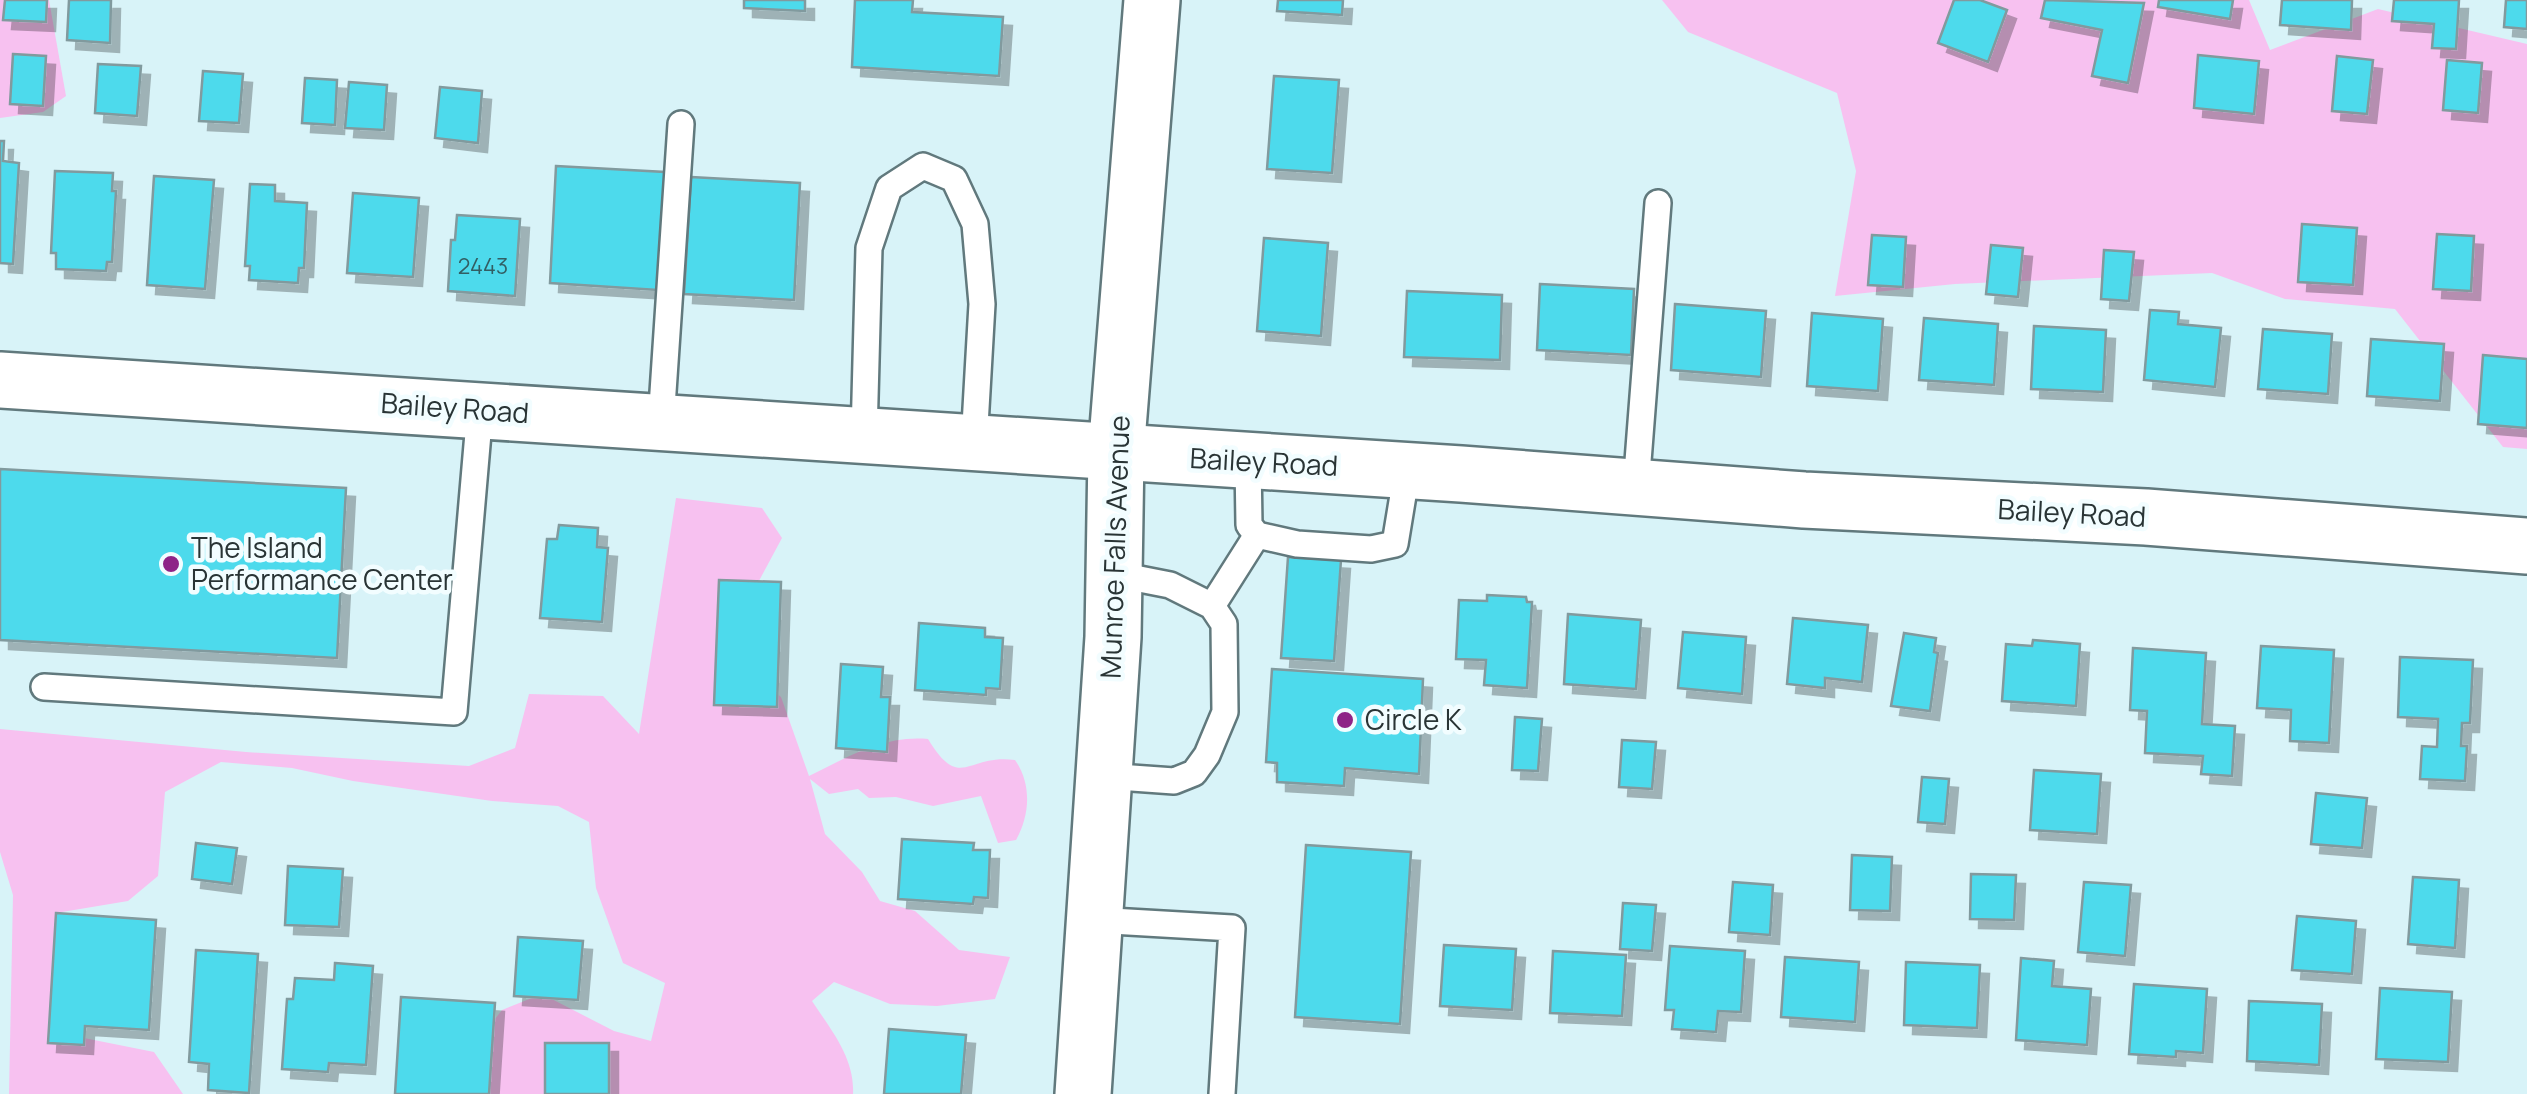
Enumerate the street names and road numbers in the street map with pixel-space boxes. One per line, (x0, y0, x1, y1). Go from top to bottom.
street label: Bailey Road (380, 383, 531, 431)
street label: Munroe Falls Avenue (1090, 415, 1138, 679)
street label: Bailey Road (1189, 438, 1339, 484)
street label: Bailey Road (1997, 489, 2147, 535)

